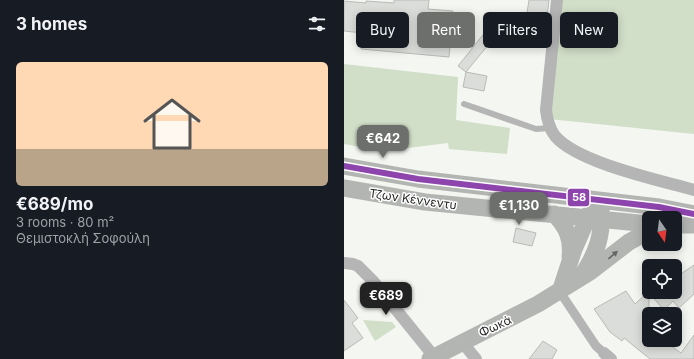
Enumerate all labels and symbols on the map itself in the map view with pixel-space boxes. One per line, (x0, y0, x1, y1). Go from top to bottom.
pin: €642 (359, 125, 407, 159)
street label: Τζων Κέννεντυ (368, 185, 458, 213)
line badge: 58 (567, 188, 590, 207)
text: 58 (572, 190, 586, 204)
pin: €1,130 (486, 192, 552, 226)
north arrow (642, 211, 682, 251)
one-way arrow (607, 251, 618, 260)
pin: €689 (362, 282, 410, 316)
street label: Φωκά (476, 312, 514, 340)

